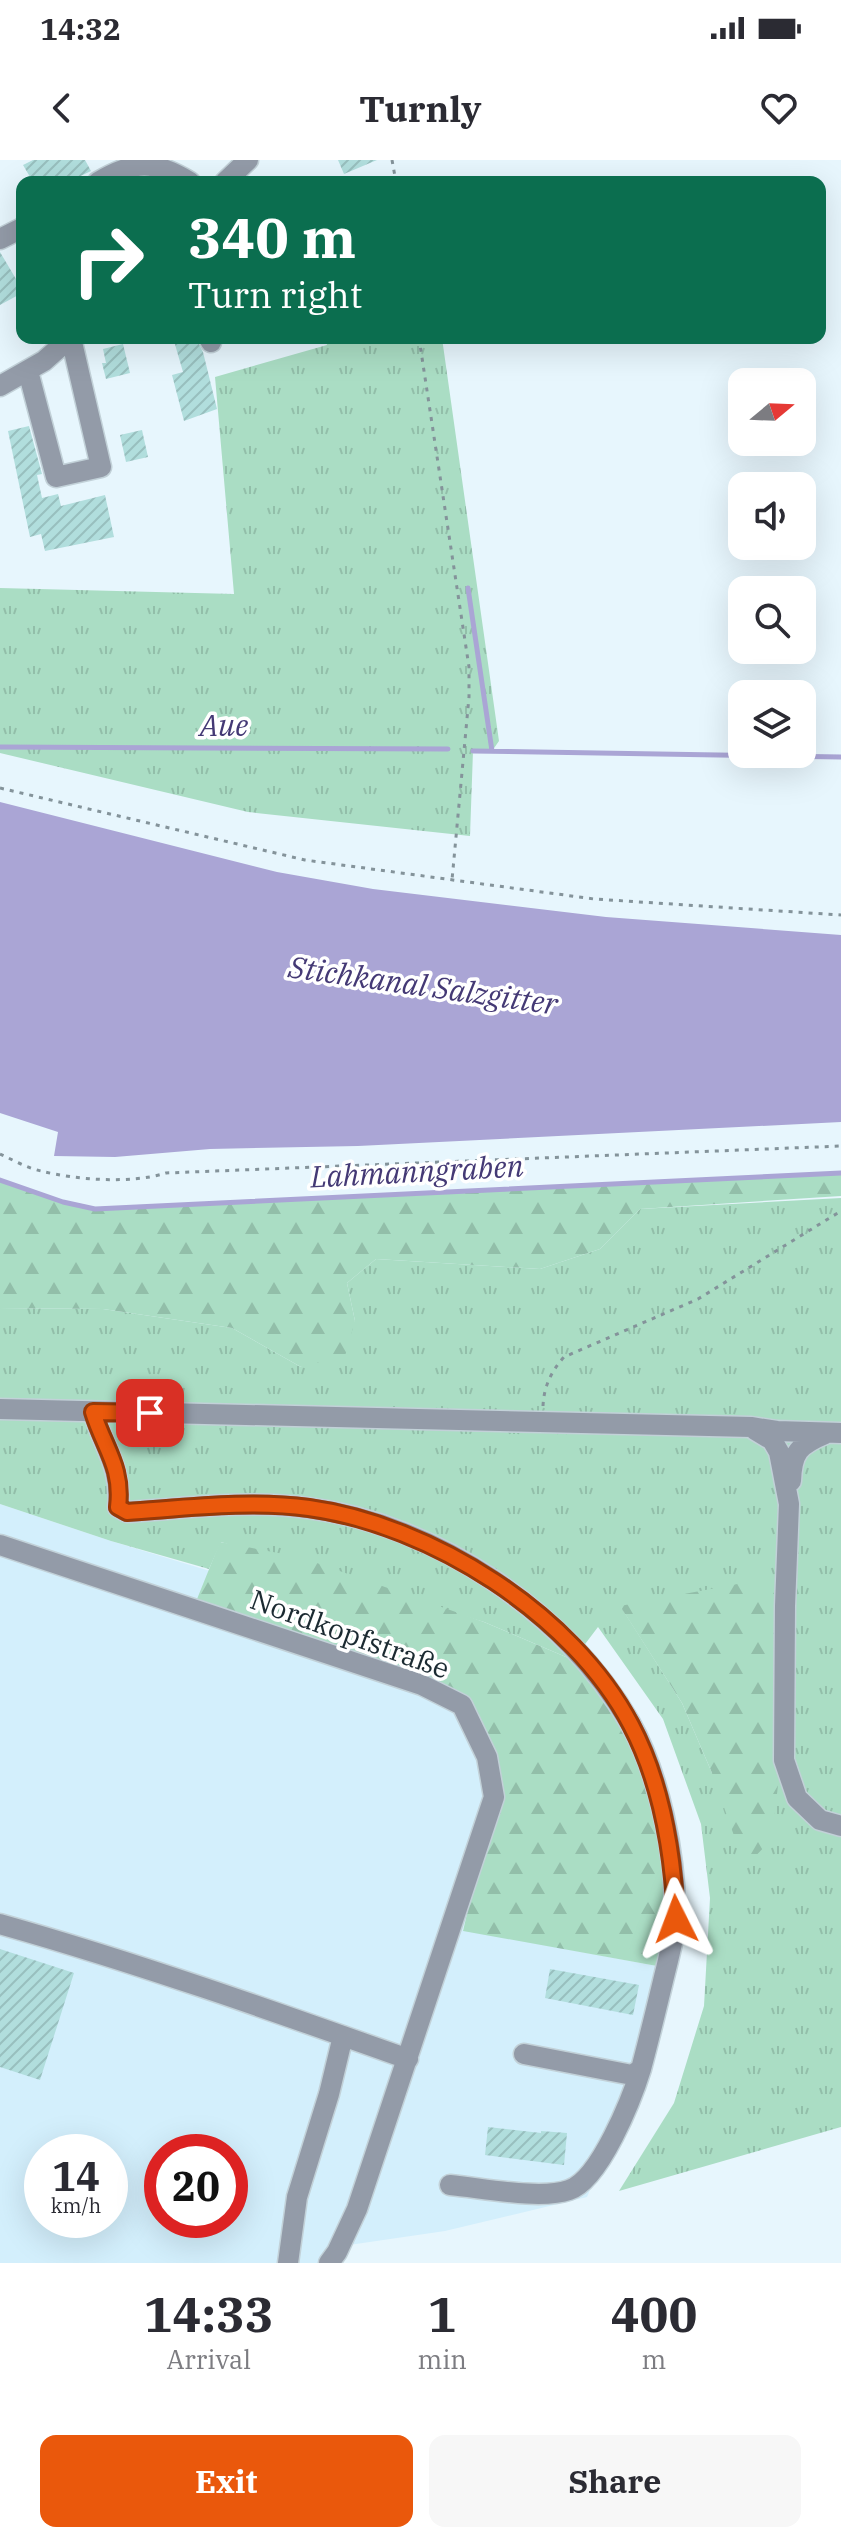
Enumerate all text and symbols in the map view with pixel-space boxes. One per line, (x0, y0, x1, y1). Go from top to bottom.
text: 14:32 (40, 9, 121, 48)
text: Turnly (359, 85, 482, 132)
icon: back (40, 86, 84, 130)
icon: heart (757, 86, 801, 130)
text: 340 m (188, 201, 356, 273)
icon: right (56, 208, 160, 312)
text: Turn right (188, 271, 362, 318)
north arrow (728, 368, 816, 456)
map controls (728, 368, 816, 768)
button: sound (728, 472, 816, 560)
button: search (728, 576, 816, 664)
button: layers (728, 680, 816, 768)
water label: Aue (198, 705, 248, 744)
water label: Stichkanal Salzgitter (285, 946, 561, 1023)
water label: Lahmanngraben (308, 1145, 525, 1196)
pin (116, 1379, 184, 1447)
icon: arrive (128, 1391, 172, 1435)
street label: Nordkopfstraße (245, 1580, 455, 1687)
position arrow (634, 1877, 718, 1961)
speed limit sign: 20 (144, 2134, 248, 2238)
text: 14 (52, 2150, 100, 2202)
text: km/h (51, 2192, 101, 2219)
text: 14:33 (144, 2283, 274, 2345)
text: 1 (428, 2283, 457, 2345)
text: 400 (611, 2283, 697, 2345)
text: Arrival (166, 2342, 251, 2376)
text: min (417, 2342, 467, 2376)
text: m (642, 2342, 666, 2376)
button: Exit (40, 2435, 413, 2527)
button: Share (429, 2435, 801, 2527)

